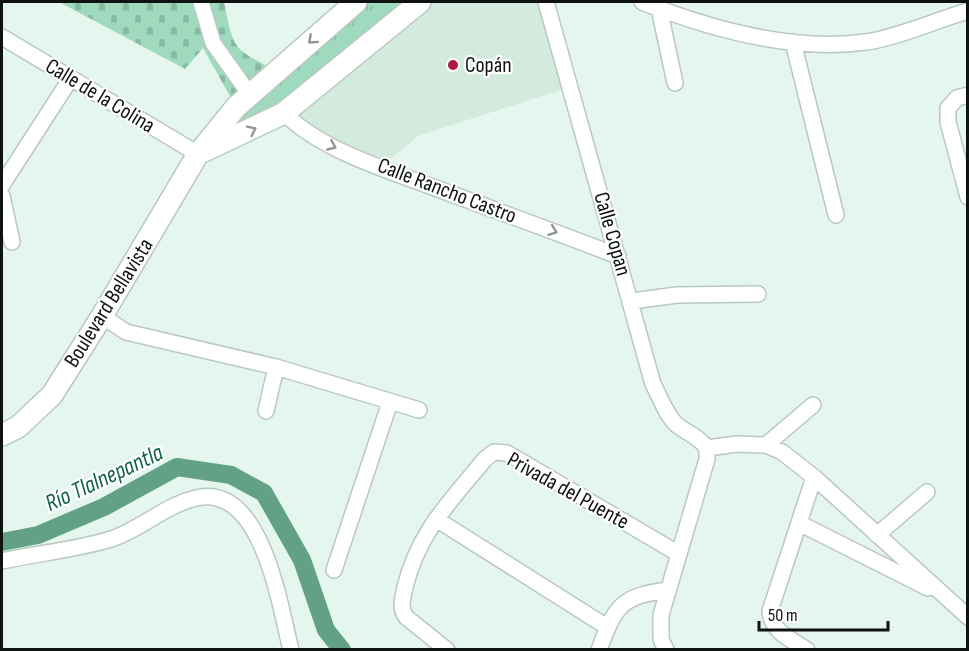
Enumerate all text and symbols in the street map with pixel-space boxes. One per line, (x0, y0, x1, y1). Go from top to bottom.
one-way arrow (309, 33, 319, 44)
place label: Copán (465, 52, 512, 79)
street label: Calle de la Colina (40, 53, 160, 139)
marker: Copán (446, 58, 460, 72)
one-way arrow (245, 125, 256, 137)
one-way arrow (326, 138, 337, 150)
street label: Calle Rancho Castro (374, 152, 520, 230)
street label: Calle Copan (587, 189, 637, 279)
one-way arrow (547, 224, 558, 237)
street label: Boulevard Bellavista (59, 234, 159, 372)
water label: Río Tlalnepantla (40, 438, 168, 518)
street label: Privada del Puente (502, 446, 634, 536)
scale bar (759, 594, 888, 632)
text: 50 m (768, 605, 798, 626)

